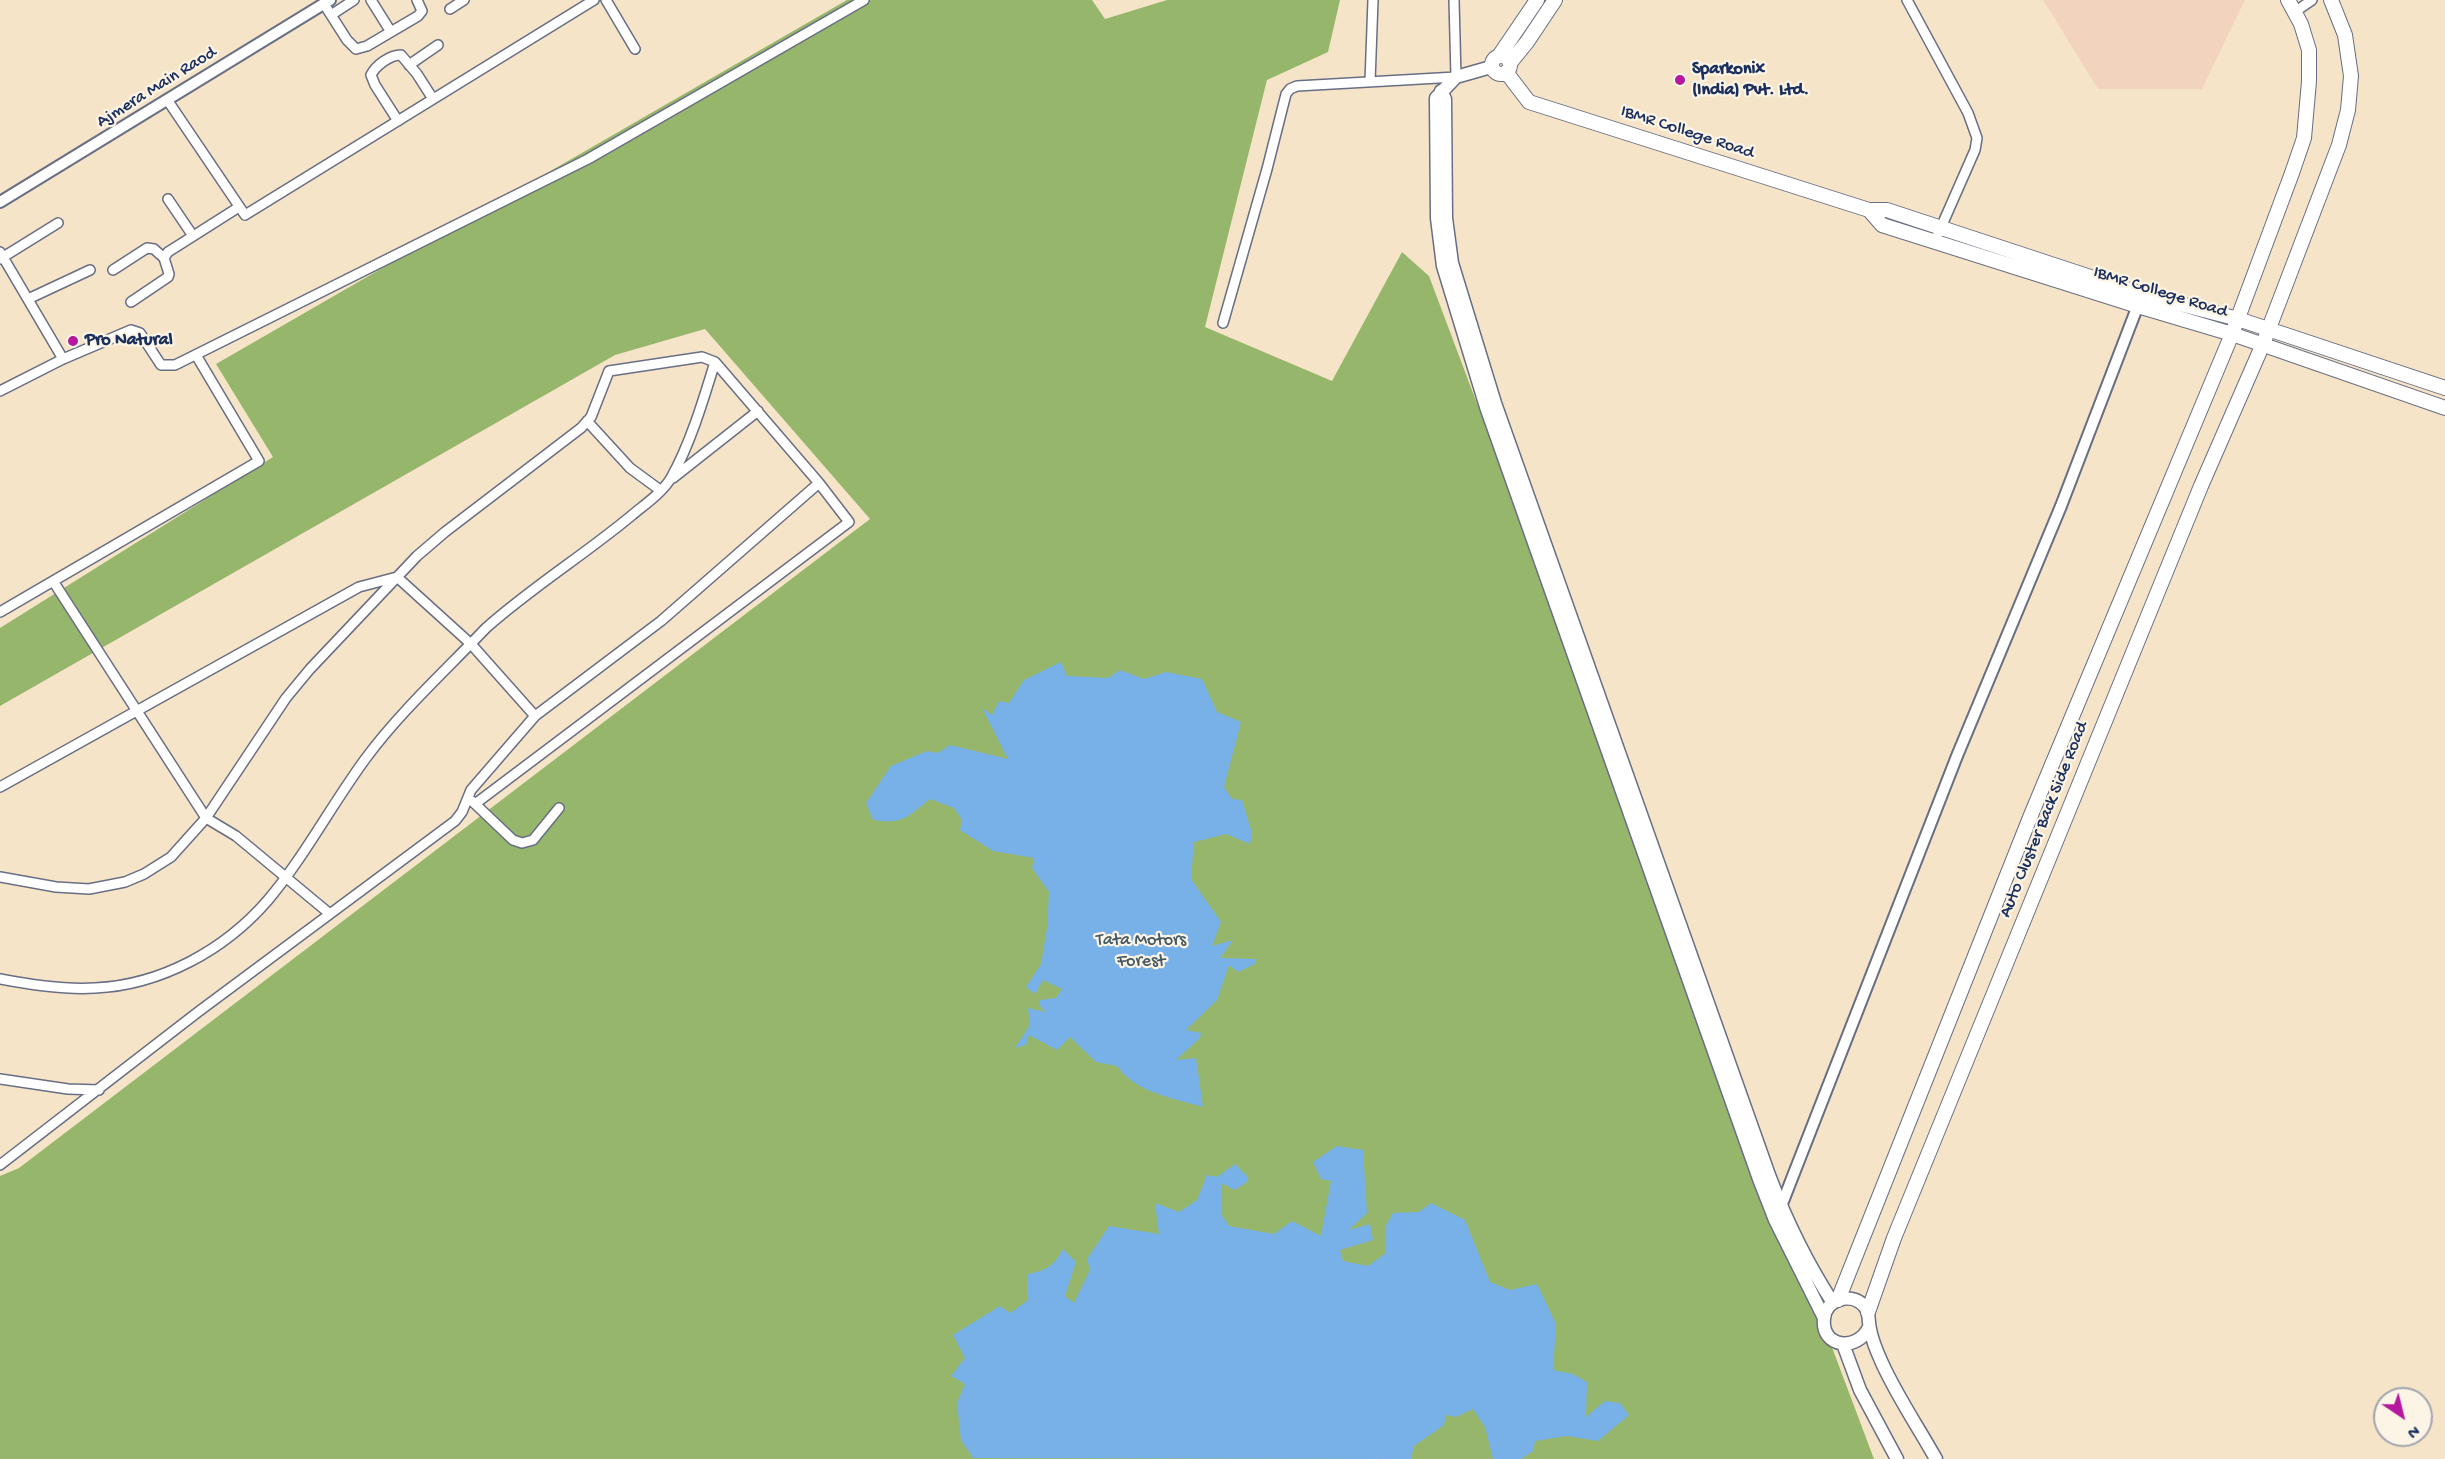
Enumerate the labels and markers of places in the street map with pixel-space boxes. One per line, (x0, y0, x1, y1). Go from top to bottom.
place label: Sparkonix (India) Pvt. Ltd. (1692, 59, 1809, 101)
marker: Sparkonix (India) Pvt. Ltd. (1673, 73, 1687, 87)
place label: Pro Natural (85, 330, 173, 352)
marker: Pro Natural (66, 334, 80, 348)

